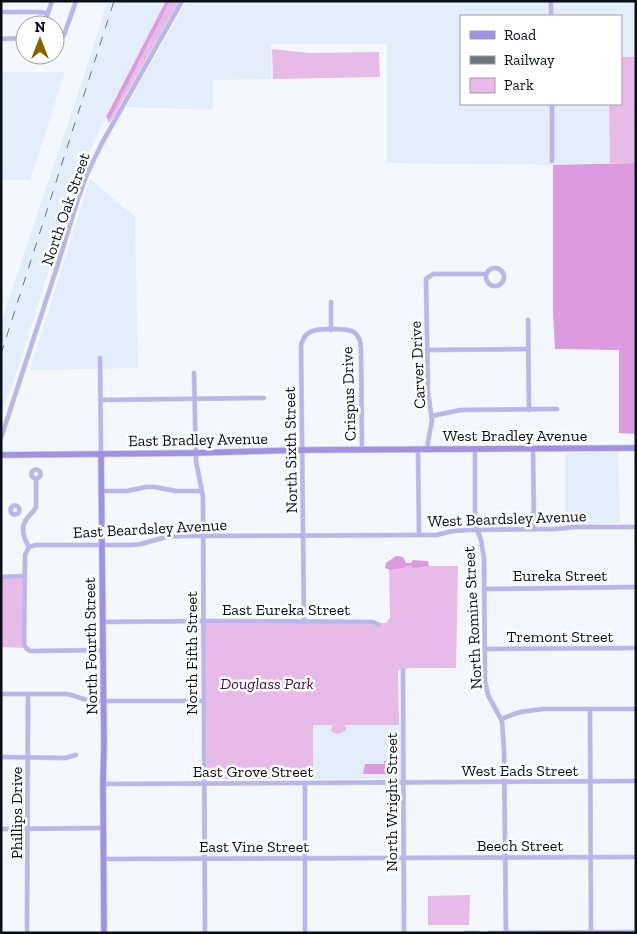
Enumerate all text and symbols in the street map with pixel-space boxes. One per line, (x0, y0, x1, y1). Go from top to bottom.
north arrow (15, 15, 65, 65)
legend (460, 15, 622, 105)
text: N (35, 19, 46, 36)
text: Road (504, 26, 537, 44)
text: Railway (504, 51, 555, 69)
text: Park (504, 76, 534, 94)
street label: North Oak Street (37, 150, 94, 268)
street label: Carver Drive (406, 321, 429, 409)
street label: Crispus Drive (337, 346, 360, 442)
street label: North Sixth Street (280, 387, 301, 513)
street label: West Bradley Avenue (443, 426, 587, 445)
street label: East Bradley Avenue (128, 429, 268, 450)
street label: West Beardsley Avenue (427, 506, 587, 531)
street label: East Beardsley Avenue (73, 515, 228, 542)
street label: North Romine Street (459, 546, 486, 690)
street label: Eureka Street (513, 566, 607, 585)
street label: North Fourth Street (80, 577, 101, 715)
street label: North Fifth Street (182, 591, 201, 715)
street label: East Eureka Street (222, 600, 350, 619)
street label: Tremont Street (507, 627, 613, 646)
park label: Douglass Park (220, 674, 314, 693)
street label: North Wright Street (382, 732, 401, 872)
street label: West Eads Street (461, 761, 579, 780)
street label: East Grove Street (193, 762, 313, 781)
street label: Phillips Drive (7, 767, 26, 859)
street label: Beech Street (477, 836, 563, 855)
street label: East Vine Street (199, 837, 309, 856)

